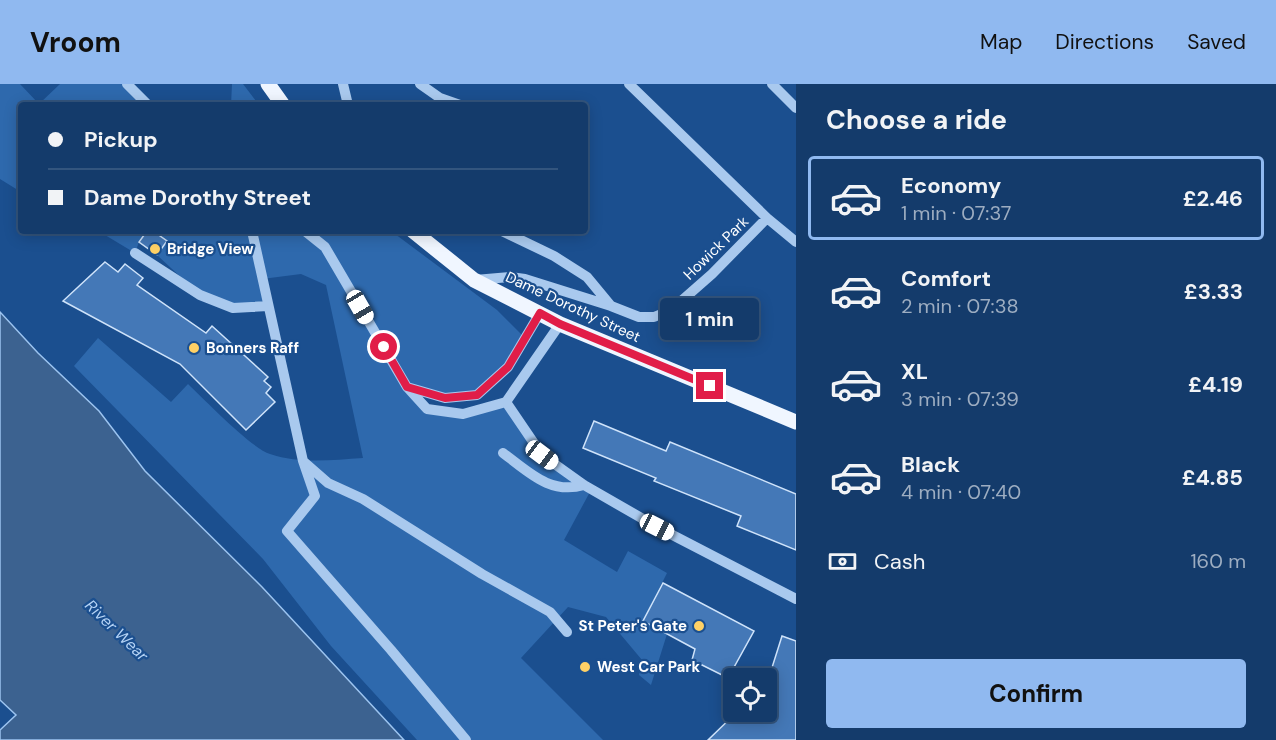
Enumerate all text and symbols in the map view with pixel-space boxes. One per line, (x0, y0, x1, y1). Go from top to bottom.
text: Vroom (30, 24, 121, 61)
text: Map (980, 28, 1022, 56)
text: Directions (1055, 28, 1154, 56)
text: Saved (1187, 28, 1246, 56)
text: Choose a ride (826, 102, 1007, 137)
text: Pickup (84, 125, 158, 154)
icon: car (829, 171, 883, 225)
text: Economy (901, 171, 1001, 200)
text: Dame Dorothy Street (84, 183, 311, 212)
text: £2.46 (1183, 184, 1243, 213)
text: 1 min · 07:37 (901, 200, 1012, 226)
street label: Howick Park (679, 211, 753, 284)
place label: Bridge View (167, 239, 254, 259)
marker: Bridge View (148, 242, 162, 256)
icon: car (829, 264, 883, 318)
text: Comfort (901, 264, 991, 293)
street label: Dame Dorothy Street (502, 267, 644, 347)
text: £3.33 (1184, 277, 1243, 306)
car (343, 287, 377, 327)
text: 2 min · 07:38 (901, 293, 1019, 319)
callout: 1 min (660, 299, 760, 341)
text: 1 min (685, 306, 734, 332)
route start (370, 333, 397, 360)
place label: Bonners Raff (206, 338, 299, 358)
marker: Bonners Raff (187, 341, 201, 355)
icon: car (829, 357, 883, 411)
text: XL (901, 357, 928, 386)
text: £4.19 (1188, 370, 1243, 399)
route end (696, 372, 723, 399)
text: 3 min · 07:39 (901, 386, 1019, 412)
car (522, 437, 562, 473)
icon: car (829, 450, 883, 504)
text: Black (901, 450, 960, 479)
text: £4.85 (1182, 463, 1243, 492)
text: 4 min · 07:40 (901, 479, 1021, 505)
car (637, 511, 677, 543)
icon: cash (826, 545, 859, 578)
text: Cash (874, 547, 925, 576)
text: 160 m (1190, 548, 1246, 574)
water label: River Wear (81, 595, 153, 666)
place label: St Peter's Gate (579, 616, 687, 636)
marker: St Peter's Gate (692, 619, 706, 633)
place label: West Car Park (597, 657, 700, 677)
button: Confirm (826, 659, 1246, 728)
marker: West Car Park (578, 660, 592, 674)
map controls (723, 668, 777, 722)
button: locate (723, 668, 777, 722)

